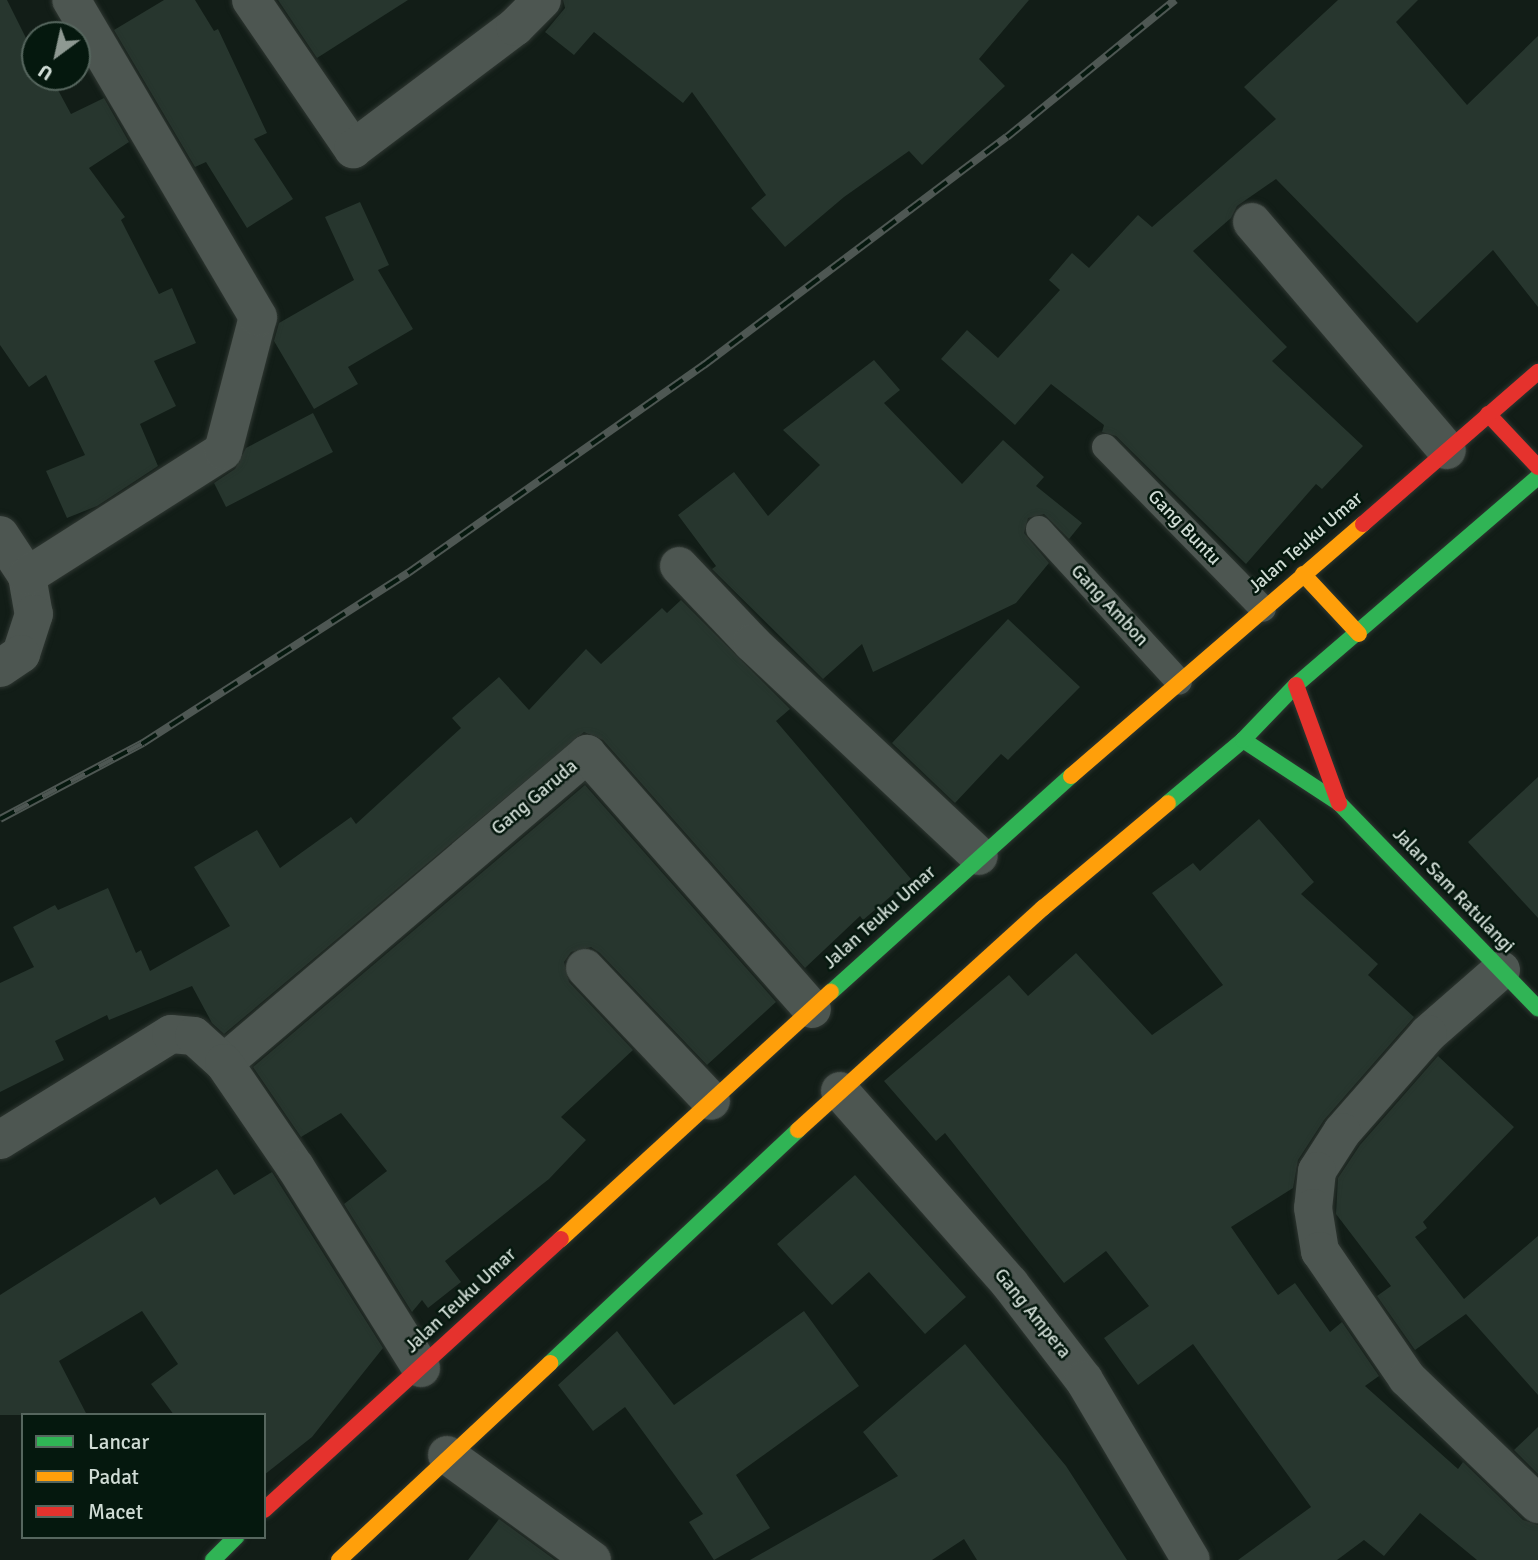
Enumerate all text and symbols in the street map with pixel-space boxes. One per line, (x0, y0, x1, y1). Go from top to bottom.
north arrow (21, 21, 91, 91)
text: U (34, 58, 58, 85)
street label: Gang Buntu (1143, 486, 1225, 570)
street label: Jalan Teuku Umar (1244, 487, 1368, 599)
street label: Gang Ambon (1065, 560, 1153, 652)
street label: Gang Garuda (487, 755, 583, 841)
street label: Jalan Sam Ratulangi (1387, 824, 1519, 958)
street label: Jalan Teuku Umar (819, 862, 941, 974)
street label: Jalan Teuku Umar (401, 1244, 521, 1358)
street label: Gang Ampera (989, 1264, 1075, 1364)
legend (21, 1413, 266, 1539)
text: Lancar (88, 1429, 149, 1455)
text: Padat (88, 1464, 139, 1490)
text: Macet (88, 1499, 143, 1525)

